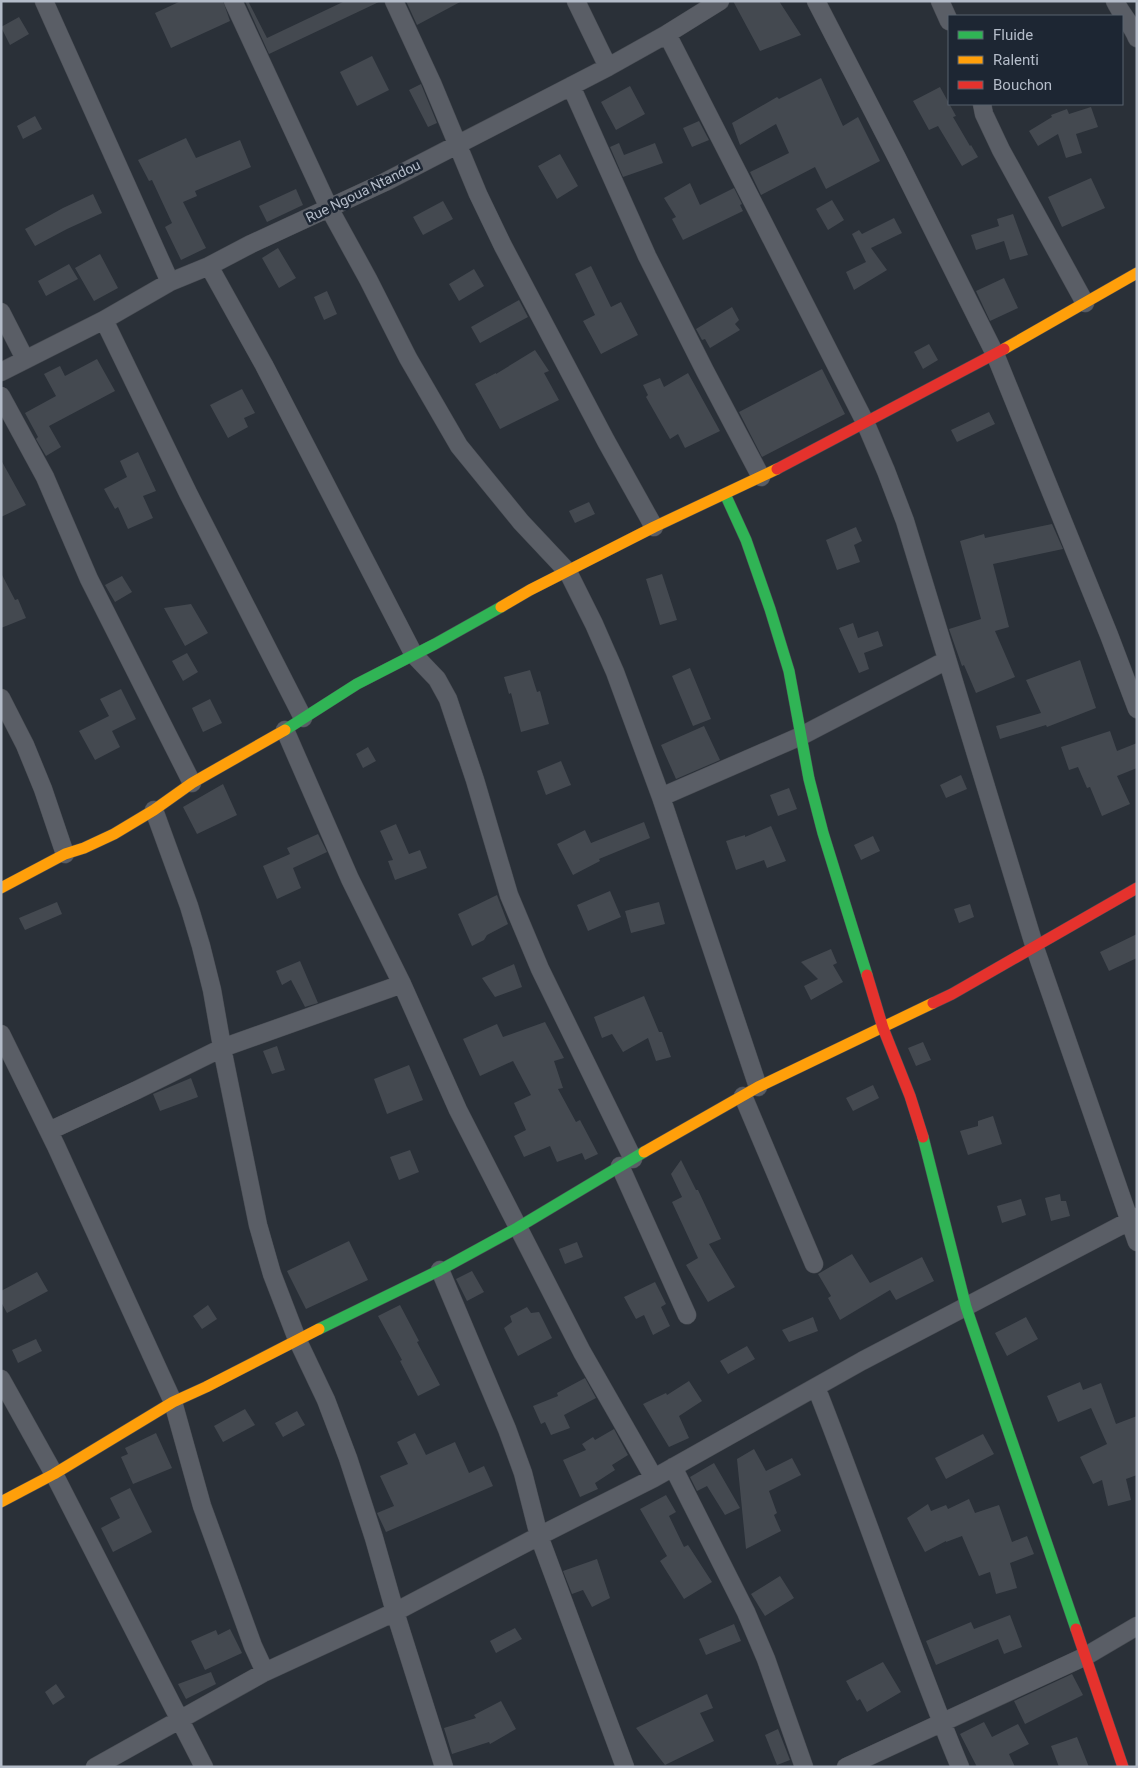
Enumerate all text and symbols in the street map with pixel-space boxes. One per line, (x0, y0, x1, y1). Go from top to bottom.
legend (948, 15, 1123, 105)
text: Fluide (993, 26, 1033, 44)
text: Ralenti (993, 51, 1039, 69)
text: Bouchon (993, 76, 1052, 94)
street label: Rue Ngoua Ntandou (303, 156, 423, 226)

